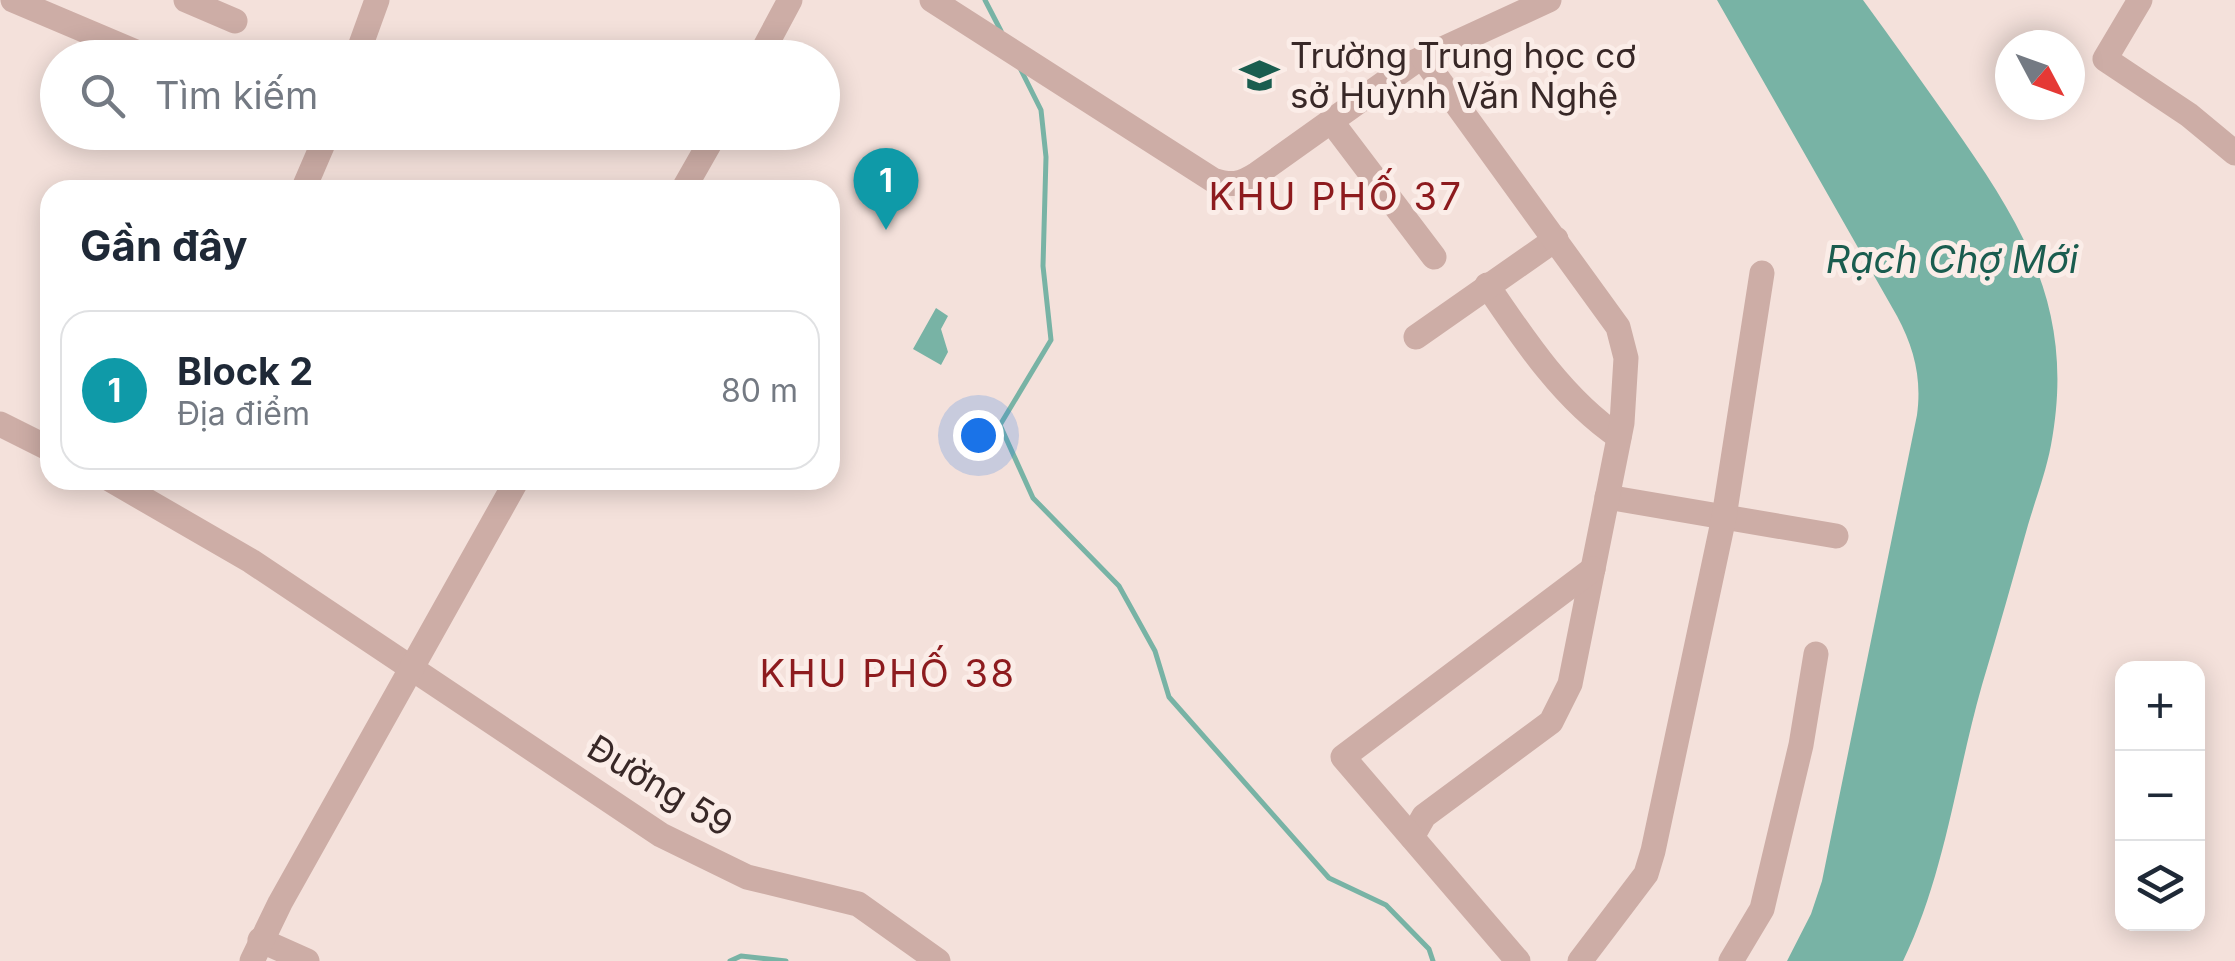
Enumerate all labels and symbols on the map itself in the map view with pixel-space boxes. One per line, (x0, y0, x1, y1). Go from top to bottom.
north arrow (1995, 30, 2085, 120)
place label: Trường Trung học cơ sở Huỳnh Văn Nghệ (1290, 34, 1636, 116)
school or university icon: Trường Trung học cơ sở Huỳnh Văn Nghệ (1239, 55, 1281, 97)
pin: 1 (854, 148, 918, 230)
district label: KHU PHỐ 37 (1209, 168, 1463, 219)
water label: Rạch Chợ Mới (1826, 236, 2079, 282)
your location (953, 410, 1004, 461)
district label: KHU PHỐ 38 (760, 645, 1016, 696)
street label: Đường 59 (580, 726, 741, 845)

